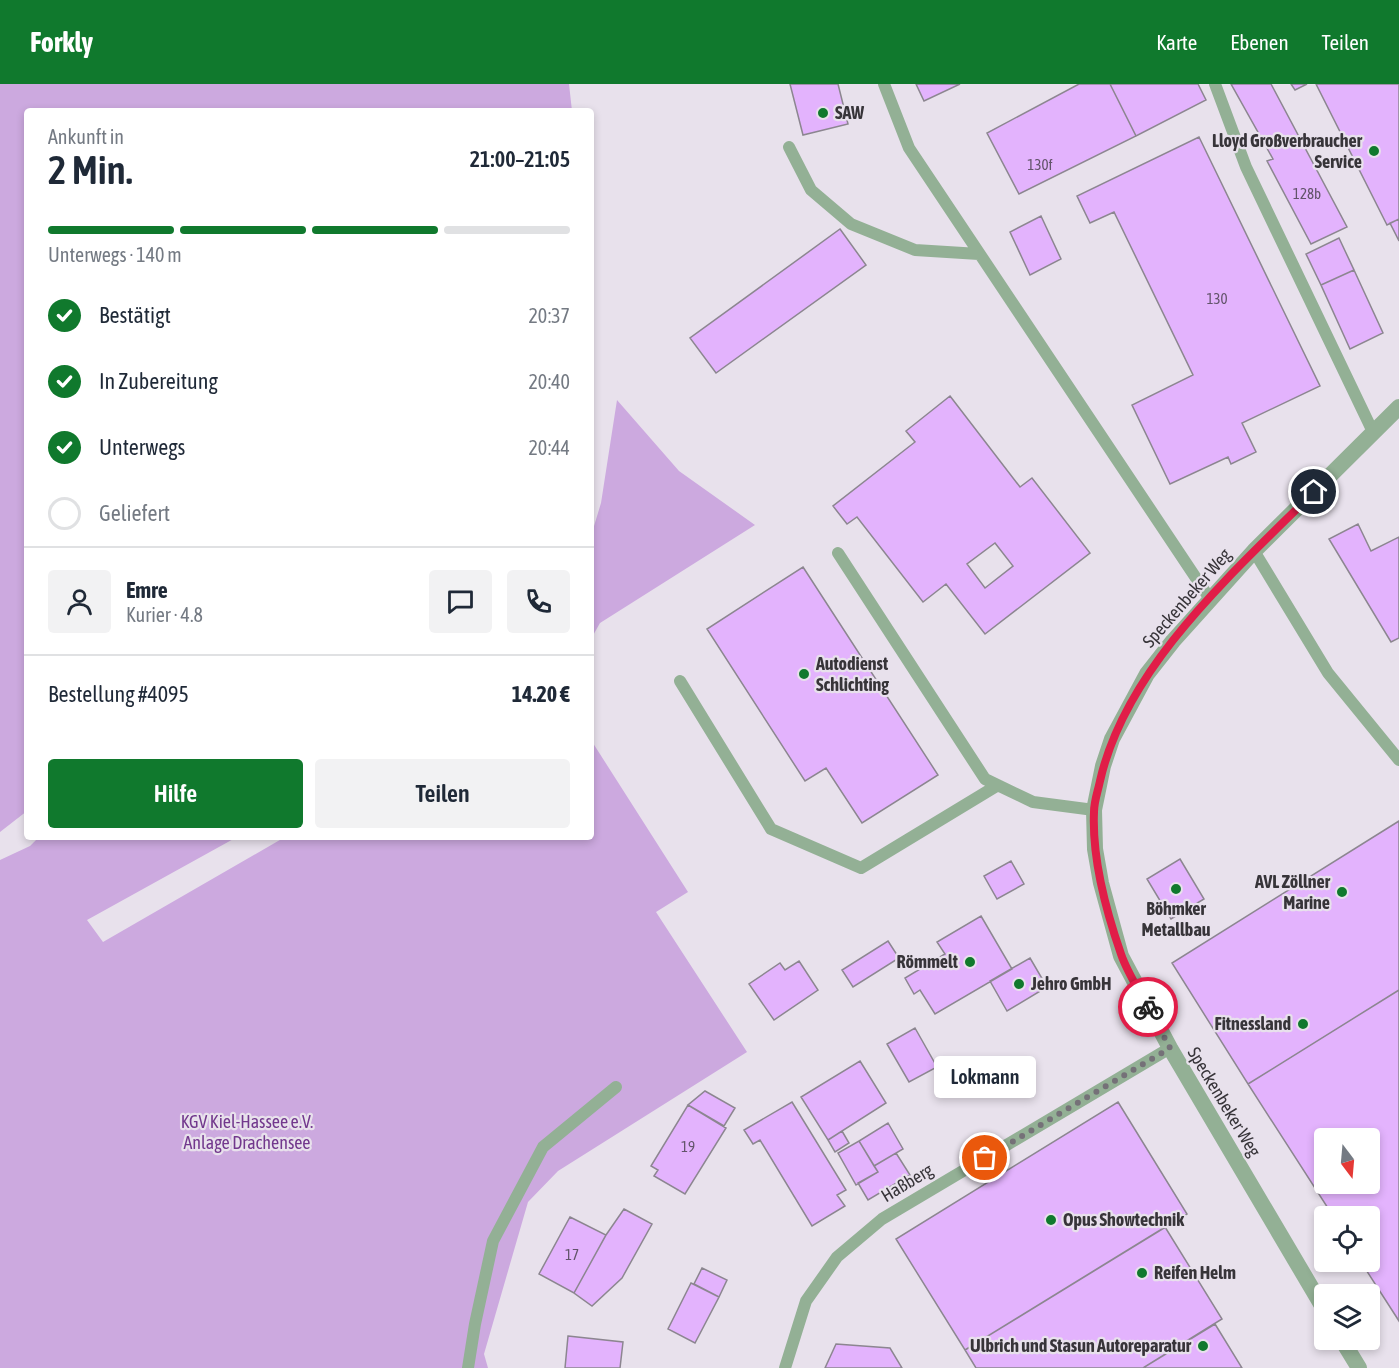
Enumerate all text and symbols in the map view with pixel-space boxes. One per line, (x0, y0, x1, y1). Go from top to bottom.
text: Forkly (30, 26, 93, 58)
text: Karte (1156, 30, 1197, 54)
text: Ebenen (1230, 30, 1289, 54)
text: Teilen (1322, 30, 1369, 54)
place label: SAW (835, 102, 865, 123)
marker: SAW (816, 106, 830, 120)
text: Ankunft in (48, 125, 124, 148)
place label: Lloyd Großverbraucher Service (1212, 130, 1363, 172)
marker: Lloyd Großverbraucher Service (1367, 144, 1381, 158)
text: 21:00–21:05 (470, 146, 570, 172)
text: 2 Min. (48, 148, 133, 192)
house number: 130f (1027, 156, 1053, 173)
house number: 128b (1293, 185, 1321, 202)
text: Unterwegs · 140 m (48, 243, 182, 266)
house number: 130 (1206, 290, 1228, 307)
icon: check (48, 299, 81, 332)
text: Bestätigt (99, 302, 171, 328)
text: 20:37 (528, 304, 570, 327)
icon: check (48, 365, 81, 398)
text: In Zubereitung (99, 368, 218, 394)
text: 20:40 (528, 370, 570, 393)
icon: check (48, 431, 81, 464)
text: Unterwegs (99, 434, 185, 460)
text: 20:44 (528, 436, 570, 459)
pin (1288, 466, 1339, 517)
icon: home (1297, 475, 1330, 508)
text: Geliefert (99, 500, 170, 526)
street label: Speckenbeker Weg (1138, 544, 1235, 651)
button: person (48, 570, 111, 633)
button: chat (429, 570, 492, 633)
button: phone (507, 570, 570, 633)
text: Emre (126, 577, 168, 603)
text: Kurier · 4.8 (126, 603, 203, 626)
place label: Autodienst Schlichting (815, 653, 889, 695)
marker: Autodienst Schlichting (797, 667, 811, 681)
text: Bestellung #4095 (48, 681, 189, 707)
text: 14.20 € (512, 681, 570, 707)
button: Hilfe (48, 759, 303, 828)
button: Teilen (315, 759, 570, 828)
place label: AVL Zöllner Marine (1254, 871, 1331, 913)
marker: Böhmker Metallbau (1169, 882, 1183, 896)
marker: AVL Zöllner Marine (1335, 885, 1349, 899)
place label: Böhmker Metallbau (1142, 898, 1211, 940)
place label: Römmelt (896, 951, 959, 972)
marker: Römmelt (963, 955, 977, 969)
place label: Jehro GmbH (1030, 973, 1111, 994)
marker: Jehro GmbH (1012, 977, 1026, 991)
courier (1118, 977, 1178, 1037)
icon: bike (1132, 991, 1165, 1024)
place label: Fitnessland (1214, 1013, 1291, 1034)
marker: Fitnessland (1296, 1017, 1310, 1031)
street label: Speckenbeker Weg (1184, 1043, 1265, 1160)
callout: Lokmann (934, 1056, 1036, 1098)
text: Lokmann (950, 1065, 1020, 1088)
park label: KGV Kiel-Hassee e.V. Anlage Drachensee (181, 1111, 313, 1153)
north arrow (1314, 1128, 1380, 1194)
map controls (1314, 1128, 1380, 1350)
pin (959, 1132, 1010, 1183)
house number: 19 (681, 1138, 695, 1155)
icon: bag (968, 1141, 1001, 1174)
street label: Haßberg (877, 1159, 937, 1206)
button: locate (1314, 1206, 1380, 1272)
place label: Opus Showtechnik (1063, 1209, 1185, 1230)
marker: Opus Showtechnik (1044, 1213, 1058, 1227)
house number: 17 (565, 1246, 579, 1263)
place label: Reifen Helm (1154, 1262, 1236, 1283)
marker: Reifen Helm (1135, 1266, 1149, 1280)
button: layers (1314, 1284, 1380, 1350)
place label: Ulbrich und Stasun Autoreparatur (970, 1335, 1192, 1356)
marker: Ulbrich und Stasun Autoreparatur (1196, 1339, 1210, 1353)

